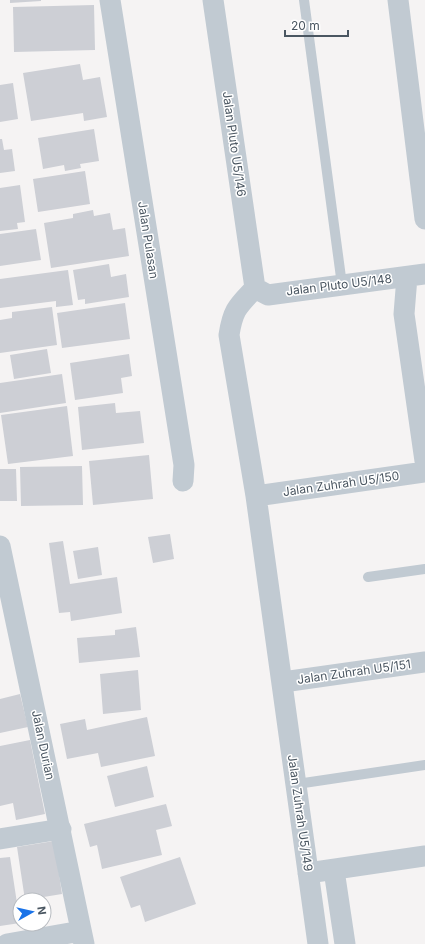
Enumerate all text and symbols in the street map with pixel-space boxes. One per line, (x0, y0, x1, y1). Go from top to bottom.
scale bar (285, 12, 348, 38)
text: 20 m (291, 18, 320, 33)
street label: Jalan Pluto U5/146 (220, 90, 249, 198)
street label: Jalan Pulasan (135, 200, 162, 280)
street label: Jalan Pluto U5/148 (285, 271, 393, 298)
street label: Jalan Zuhrah U5/150 (282, 468, 400, 499)
street label: Jalan Zuhrah U5/151 (296, 656, 412, 687)
street label: Jalan Durian (29, 709, 58, 781)
street label: Jalan Zuhrah U5/149 (285, 754, 316, 872)
north arrow (12, 892, 52, 932)
text: N (34, 905, 49, 916)

